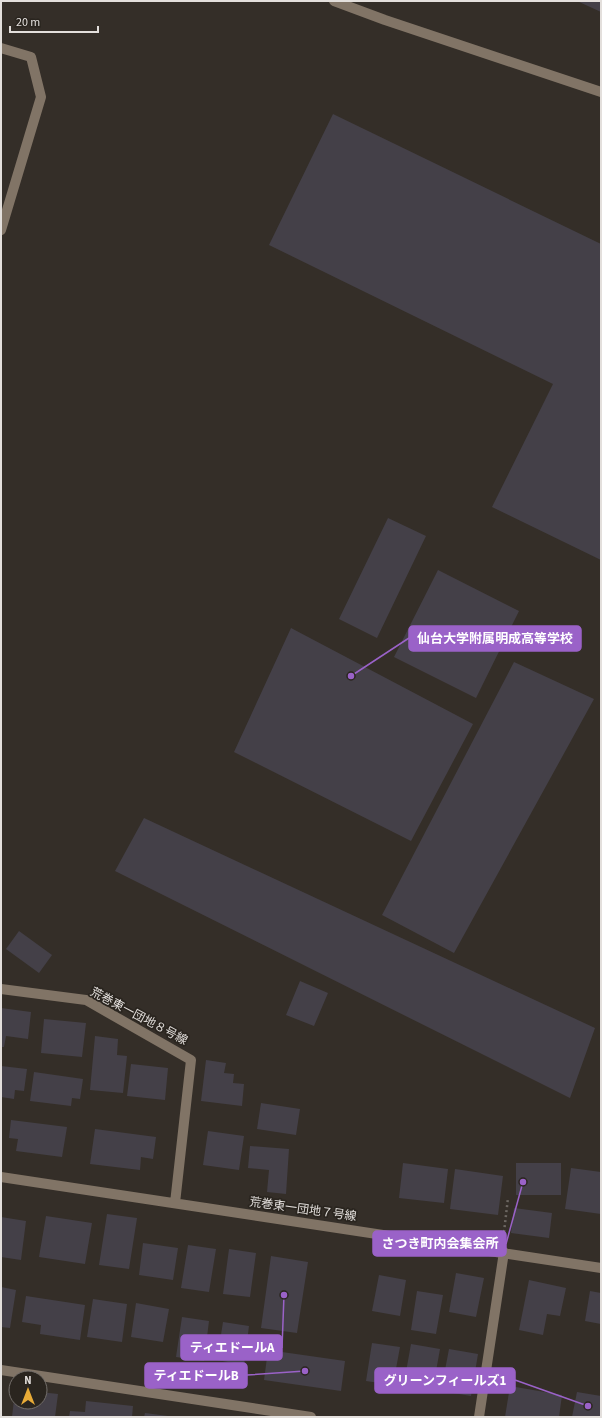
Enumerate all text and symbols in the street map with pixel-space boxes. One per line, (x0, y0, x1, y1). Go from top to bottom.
scale bar (10, 8, 98, 34)
text: 20 m (16, 14, 40, 31)
callout: 仙台大学附属明成高等学校 (409, 626, 581, 651)
text: 仙台大学附属明成高等学校 (417, 630, 573, 648)
street label: 荒巻東一団地８号線 (87, 984, 190, 1049)
street label: 荒巻東一団地７号線 (248, 1194, 358, 1225)
callout: さつき町内会集会所 (373, 1231, 506, 1256)
text: さつき町内会集会所 (381, 1235, 499, 1253)
callout: ティエドールA (181, 1335, 282, 1360)
text: ティエドールA (190, 1339, 275, 1357)
callout: ティエドールB (145, 1363, 247, 1388)
text: ティエドールB (153, 1367, 239, 1385)
callout: グリーンフィールズ1 (375, 1368, 515, 1393)
north arrow (8, 1370, 48, 1410)
text: グリーンフィールズ1 (384, 1372, 506, 1390)
text: N (24, 1373, 32, 1388)

